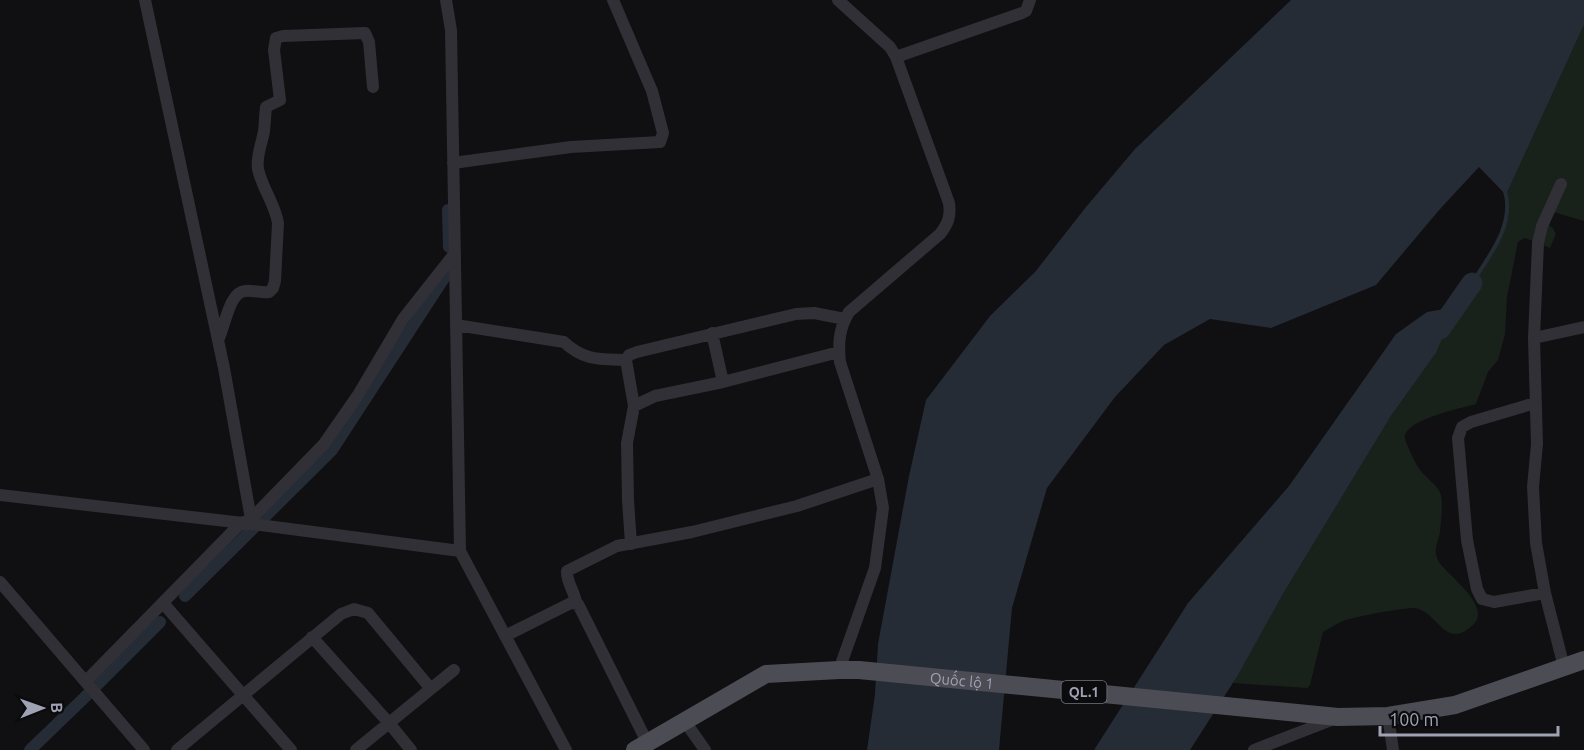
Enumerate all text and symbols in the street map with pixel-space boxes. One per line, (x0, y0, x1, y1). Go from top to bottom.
street label: Quốc lộ 1 (929, 669, 995, 692)
north arrow (12, 678, 72, 738)
road number: QL.1 (1062, 681, 1106, 703)
scale bar (1380, 699, 1558, 737)
text: B (48, 702, 66, 713)
text: 100 m (1389, 709, 1439, 729)

